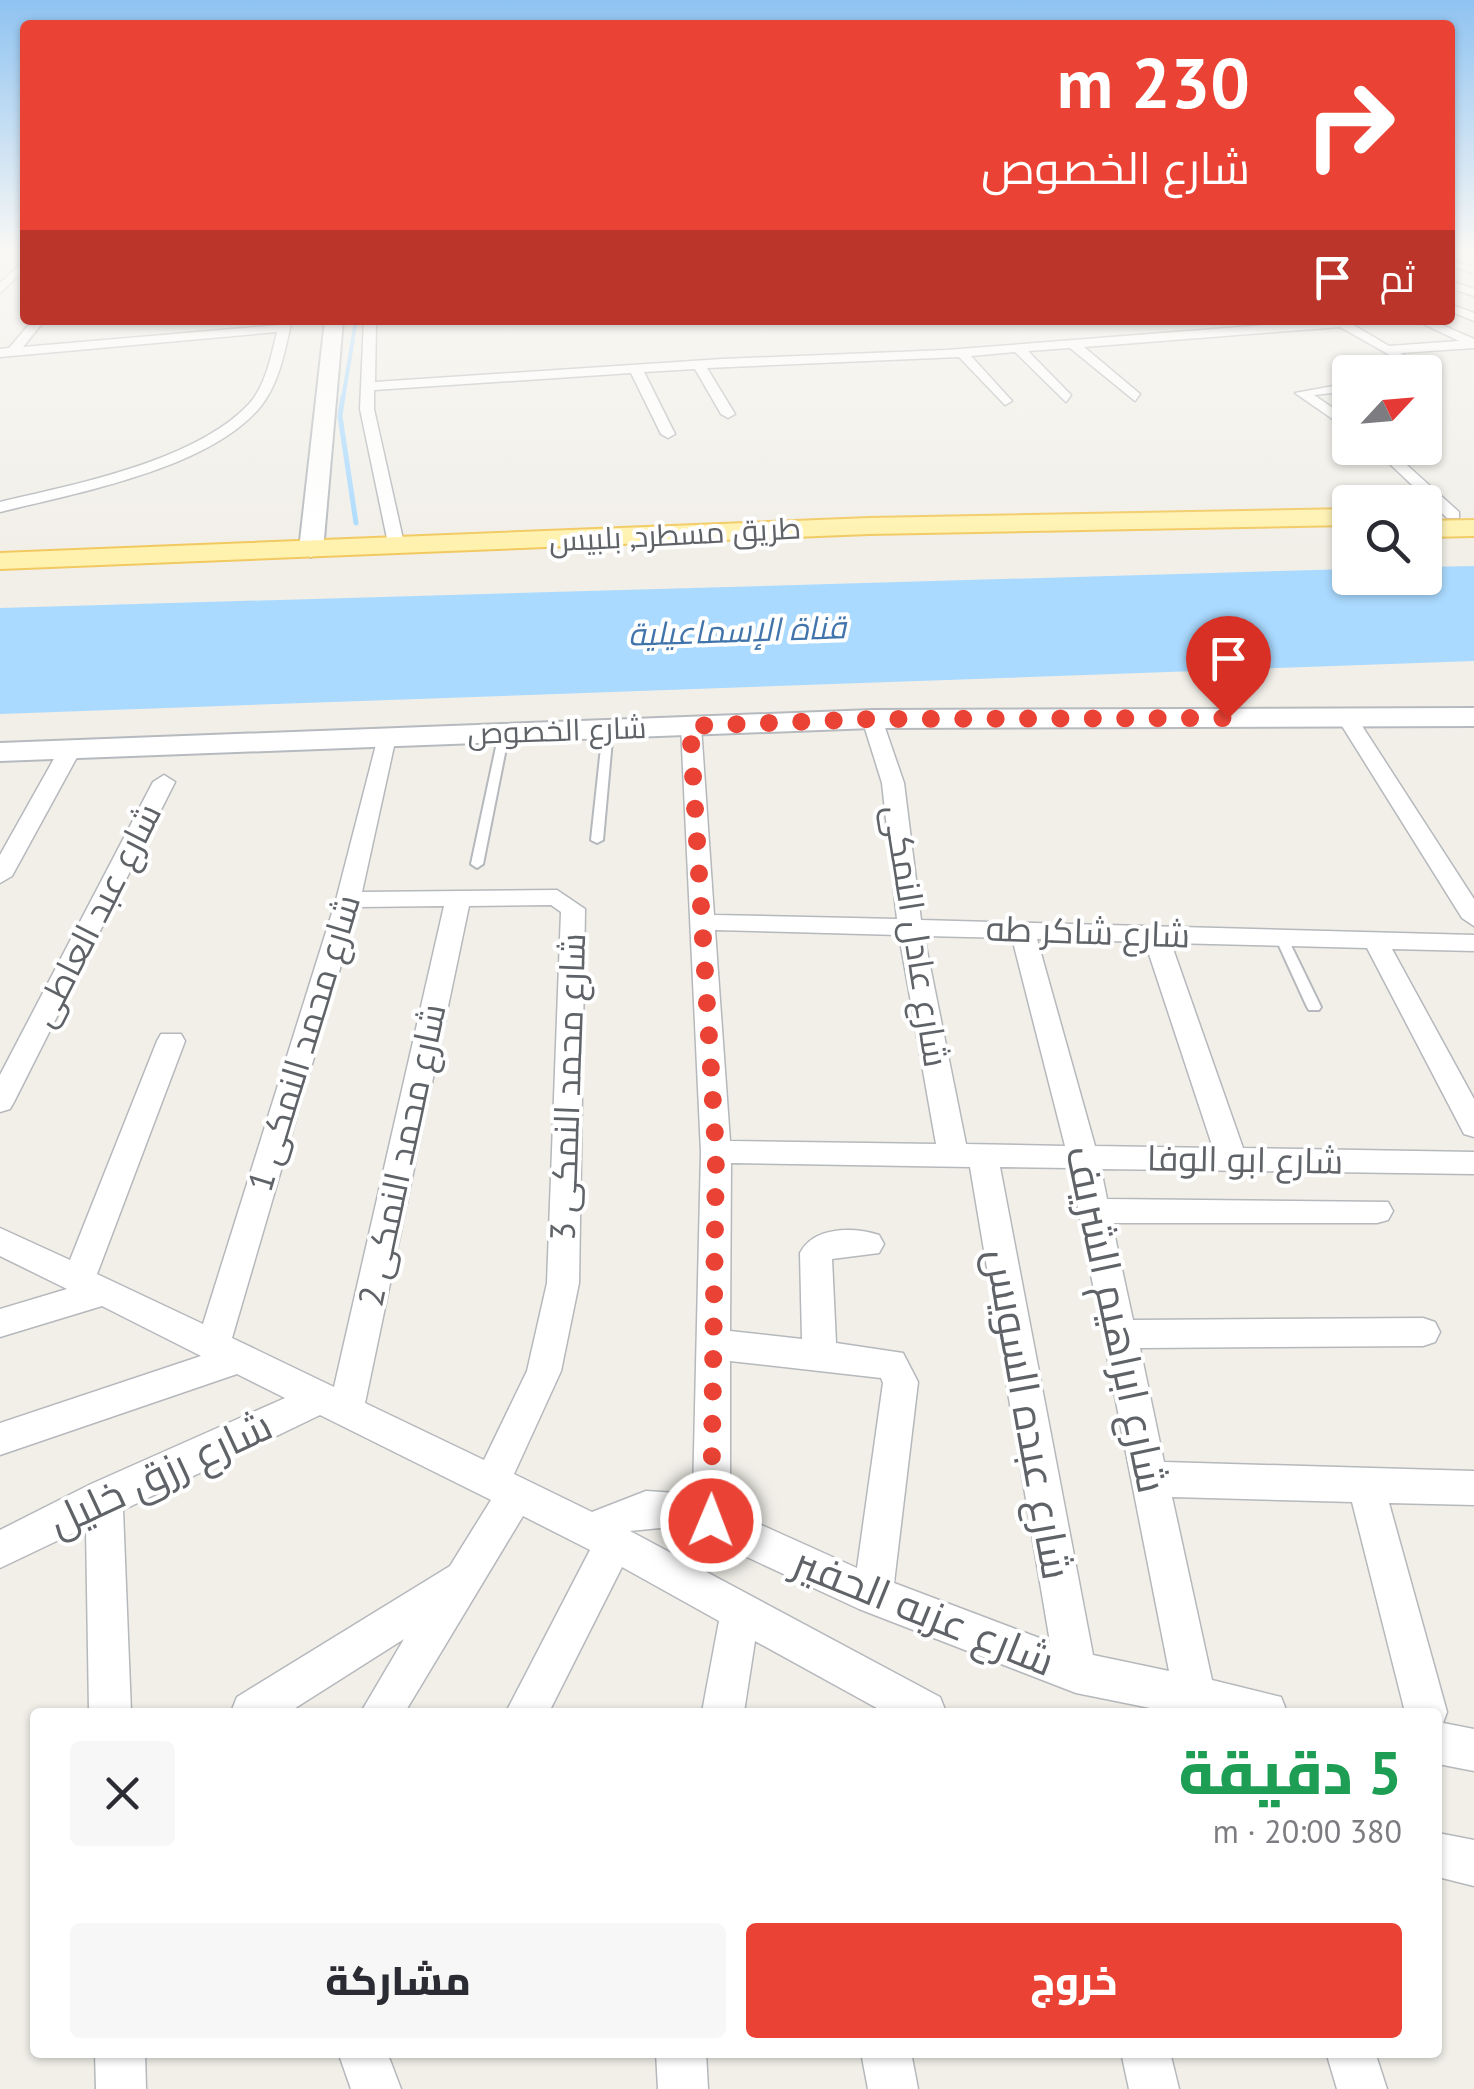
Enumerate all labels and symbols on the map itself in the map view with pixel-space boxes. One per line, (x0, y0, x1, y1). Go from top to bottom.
north arrow (1332, 355, 1442, 465)
street label: طريق مسطرد, بلبيس (548, 507, 802, 560)
water label: قناة الإسماعيلية (627, 605, 848, 655)
pin (1186, 616, 1271, 719)
street label: شارع الخصوص (467, 707, 647, 754)
street label: شارع عبد العاطى (19, 795, 172, 1034)
street label: شارع عادل النمكى (873, 802, 960, 1070)
street label: شارع محمد النمكى 1 (236, 889, 371, 1197)
street label: شارع شاكر طه (985, 904, 1191, 959)
street label: شارع محمد النمكى 3 (539, 932, 596, 1242)
street label: شارع محمد النمكى 2 (347, 999, 456, 1310)
street label: شارع ابو الوفا (1146, 1134, 1344, 1185)
street label: شارع ابراهيم الشريف (1052, 1140, 1181, 1498)
street label: شارع عبده السويس (972, 1244, 1086, 1584)
street label: شارع رزق خليل (39, 1397, 281, 1549)
position arrow (659, 1469, 763, 1573)
street label: شارع عزبه الحفير (783, 1532, 1063, 1689)

